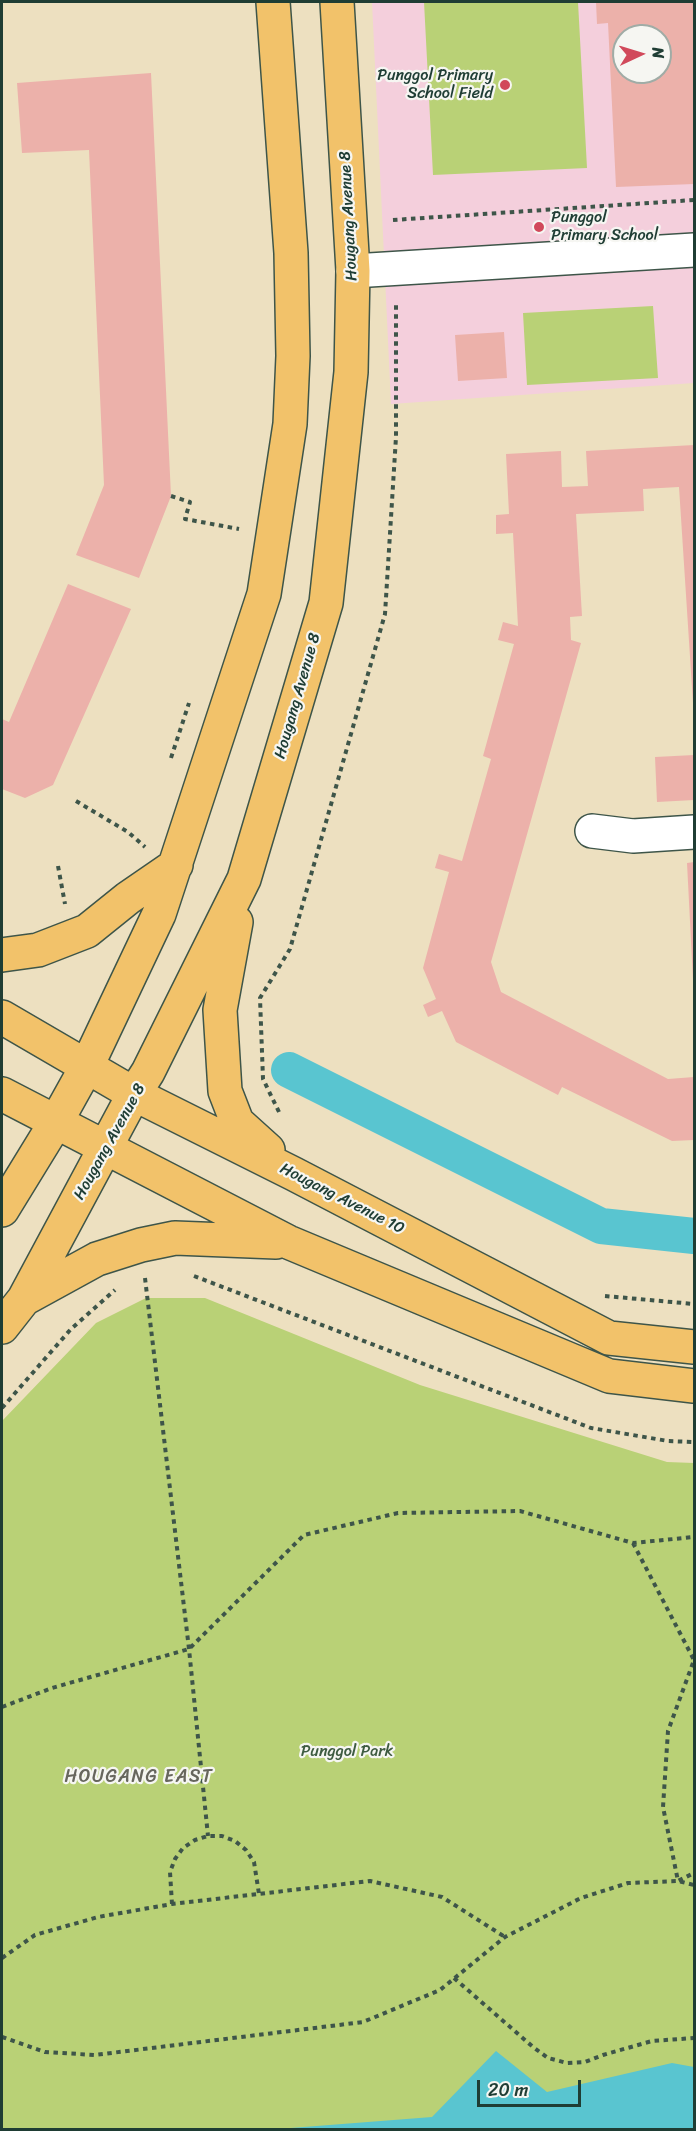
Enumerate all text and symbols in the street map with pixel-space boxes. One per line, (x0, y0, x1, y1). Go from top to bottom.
north arrow (612, 24, 672, 84)
text: N (644, 46, 673, 59)
place label: Punggol Primary School Field (377, 66, 493, 104)
marker: Punggol Primary School Field (498, 78, 512, 92)
street label: Hougang Avenue 8 (336, 151, 362, 281)
place label: Punggol Primary School (551, 208, 658, 246)
marker: Punggol Primary School (532, 220, 546, 234)
street label: Hougang Avenue 8 (271, 631, 325, 761)
street label: Hougang Avenue 8 (70, 1081, 150, 1203)
street label: Hougang Avenue 10 (277, 1159, 407, 1239)
park label: Punggol Park (301, 1742, 393, 1762)
district label: HOUGANG EAST (65, 1766, 213, 1788)
scale bar (480, 2068, 584, 2106)
text: 20 m (488, 2074, 528, 2106)

